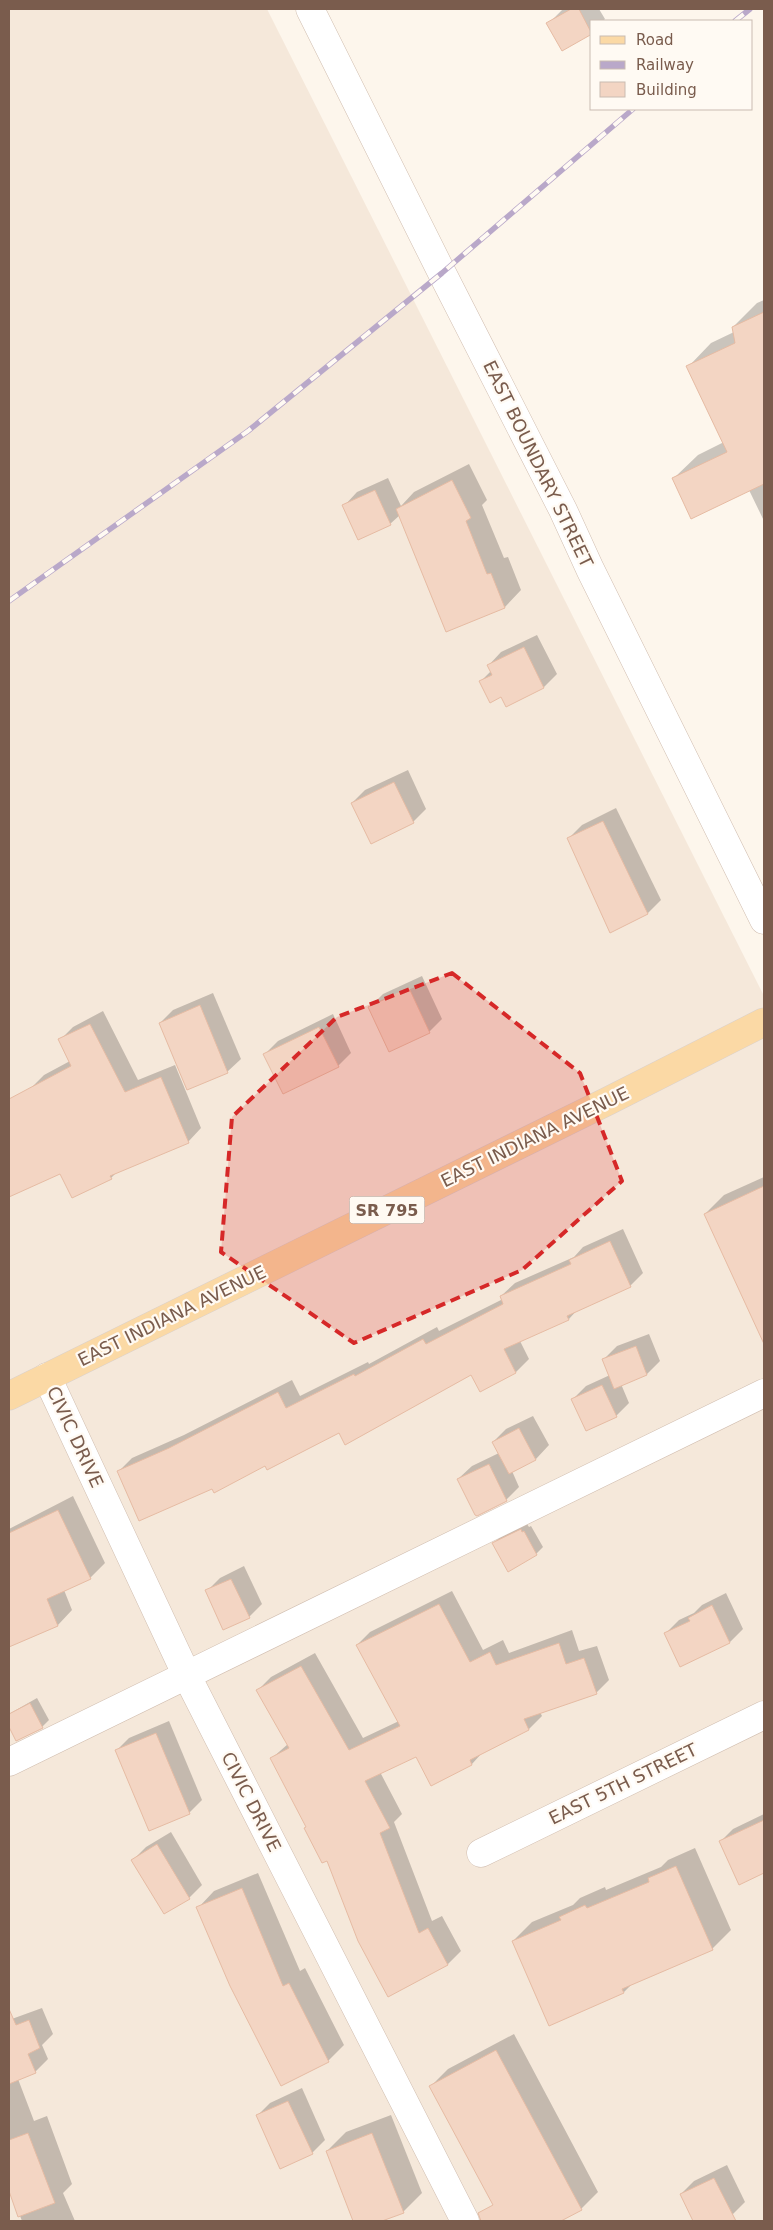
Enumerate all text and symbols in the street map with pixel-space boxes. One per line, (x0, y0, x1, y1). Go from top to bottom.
legend (590, 20, 753, 110)
text: Road (636, 31, 674, 49)
text: Railway (636, 56, 694, 74)
text: Building (636, 81, 697, 99)
street label: EAST BOUNDARY STREET (479, 357, 598, 571)
street label: EAST INDIANA AVENUE (437, 1082, 632, 1191)
road number: SR 795 (350, 1196, 424, 1224)
street label: EAST INDIANA AVENUE (74, 1261, 269, 1370)
street label: CIVIC DRIVE (43, 1383, 108, 1491)
street label: EAST 5TH STREET (545, 1738, 701, 1829)
street label: CIVIC DRIVE (217, 1748, 286, 1855)

